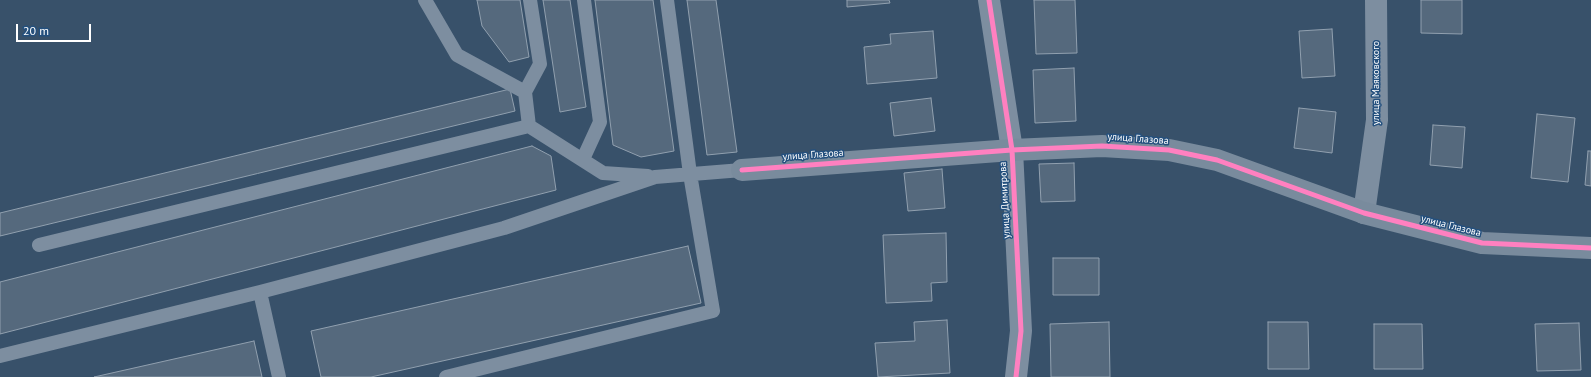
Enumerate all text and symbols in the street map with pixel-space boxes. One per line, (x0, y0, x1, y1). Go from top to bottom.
scale bar (18, 16, 93, 42)
text: 20 m (23, 23, 49, 38)
street label: улица Маяковского (1370, 41, 1382, 125)
street label: улица Глазова (1107, 131, 1169, 147)
street label: улица Глазова (782, 147, 844, 163)
street label: улица Димитрова (997, 161, 1013, 239)
street label: улица Глазова (1420, 213, 1482, 239)

